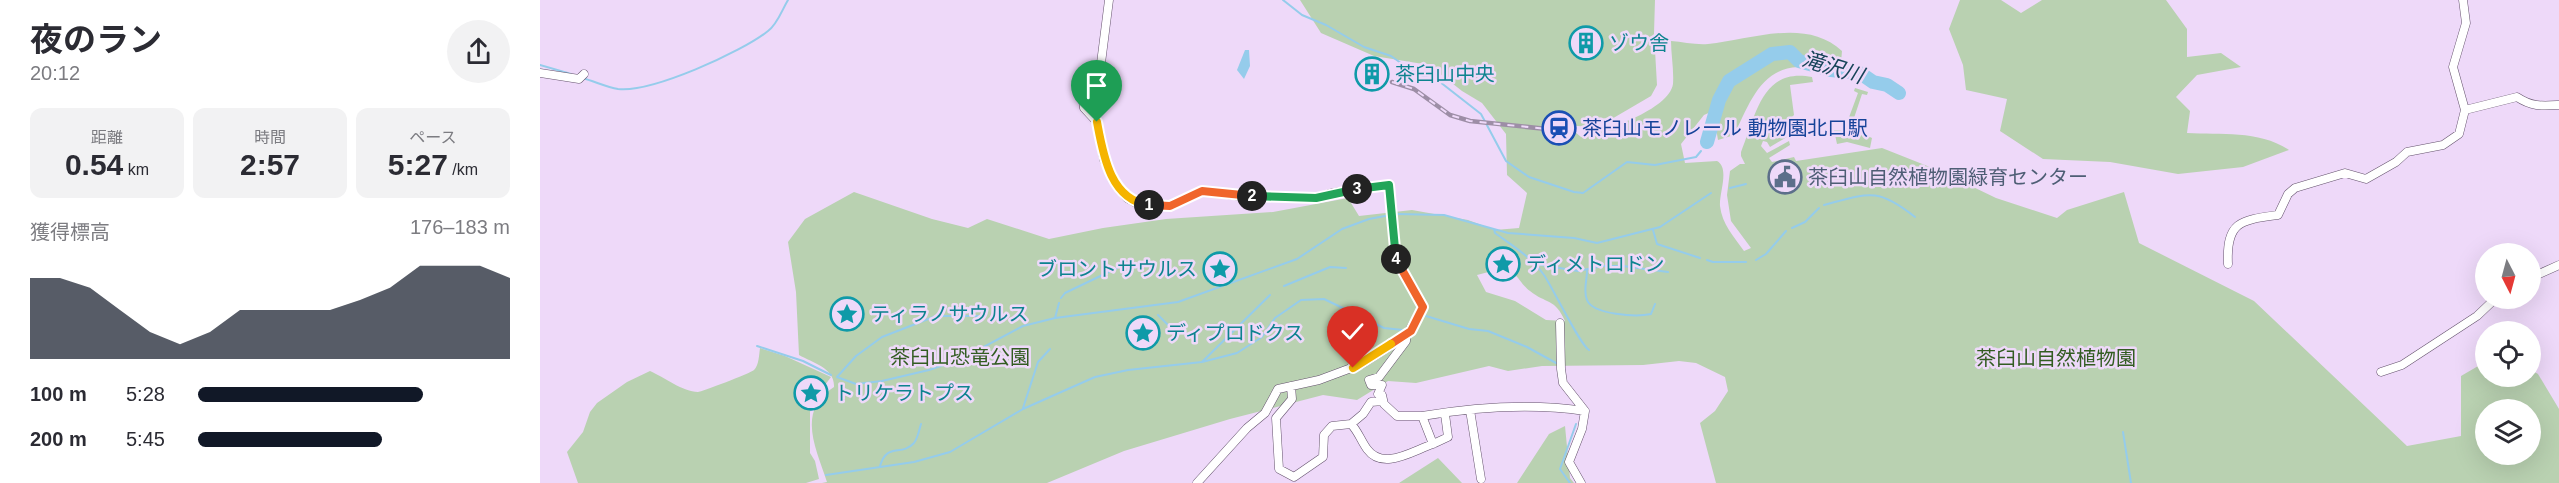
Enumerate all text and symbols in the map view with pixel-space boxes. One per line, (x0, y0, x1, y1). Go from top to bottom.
button: share (447, 20, 510, 83)
text: 夜のラン (30, 21, 162, 58)
building icon: ゾウ舎 (1568, 25, 1604, 61)
place label: ゾウ舎 (1609, 32, 1669, 54)
water label: 滝沢川 (1800, 47, 1868, 88)
building icon: 茶臼山中央 (1354, 56, 1390, 92)
pin (1071, 60, 1122, 122)
text: 20:12 (30, 62, 80, 84)
place label: 茶臼山中央 (1395, 63, 1495, 85)
icon: arrive (1080, 69, 1113, 102)
station icon: 茶臼山モノレール 動物園北口駅 (1541, 110, 1577, 146)
place label: 茶臼山モノレール 動物園北口駅 (1582, 117, 1868, 139)
text: 距離 (91, 129, 123, 146)
text: 時間 (254, 129, 286, 146)
text: ペース (409, 129, 457, 146)
text: 0.54 (65, 148, 123, 181)
text: 2:57 (240, 148, 300, 181)
text: 5:27 (388, 148, 448, 181)
public building icon: 茶臼山自然植物園緑育センター (1767, 159, 1803, 195)
text: km (123, 161, 149, 178)
text: /km (448, 161, 478, 178)
place label: 茶臼山自然植物園緑育センター (1808, 166, 2088, 188)
pin: 3 (1342, 174, 1372, 204)
text: 3 (1353, 180, 1361, 197)
pin: 2 (1237, 181, 1267, 211)
text: 2 (1248, 187, 1256, 204)
pin: 1 (1134, 190, 1164, 220)
text: 1 (1145, 196, 1153, 213)
text: 176–183 m (410, 216, 510, 238)
text: 獲得標高 (30, 221, 110, 243)
north arrow (2475, 243, 2541, 309)
map controls (2475, 243, 2541, 465)
pin: 4 (1381, 244, 1411, 274)
place icon: ディメトロドン (1485, 246, 1521, 282)
text: 4 (1392, 250, 1400, 267)
place icon: ブロントサウルス (1202, 251, 1238, 287)
place label: ディメトロドン (1526, 253, 1665, 275)
place label: ブロントサウルス (1037, 258, 1197, 280)
place icon: ティラノサウルス (829, 296, 865, 332)
place label: ティラノサウルス (870, 303, 1028, 325)
pin (1327, 306, 1378, 368)
place icon: ディプロドクス (1125, 315, 1161, 351)
icon: check (1336, 315, 1369, 348)
button: locate (2475, 321, 2541, 387)
place label: ディプロドクス (1166, 322, 1304, 344)
park label: 茶臼山恐竜公園 (890, 346, 1030, 368)
park label: 茶臼山自然植物園 (1976, 347, 2136, 369)
place icon: トリケラトプス (793, 375, 829, 411)
place label: トリケラトプス (834, 382, 974, 404)
text: 100 m (30, 383, 87, 405)
text: 5:28 (126, 383, 165, 405)
button: layers (2475, 399, 2541, 465)
text: 200 m (30, 428, 87, 450)
text: 5:45 (126, 428, 165, 450)

